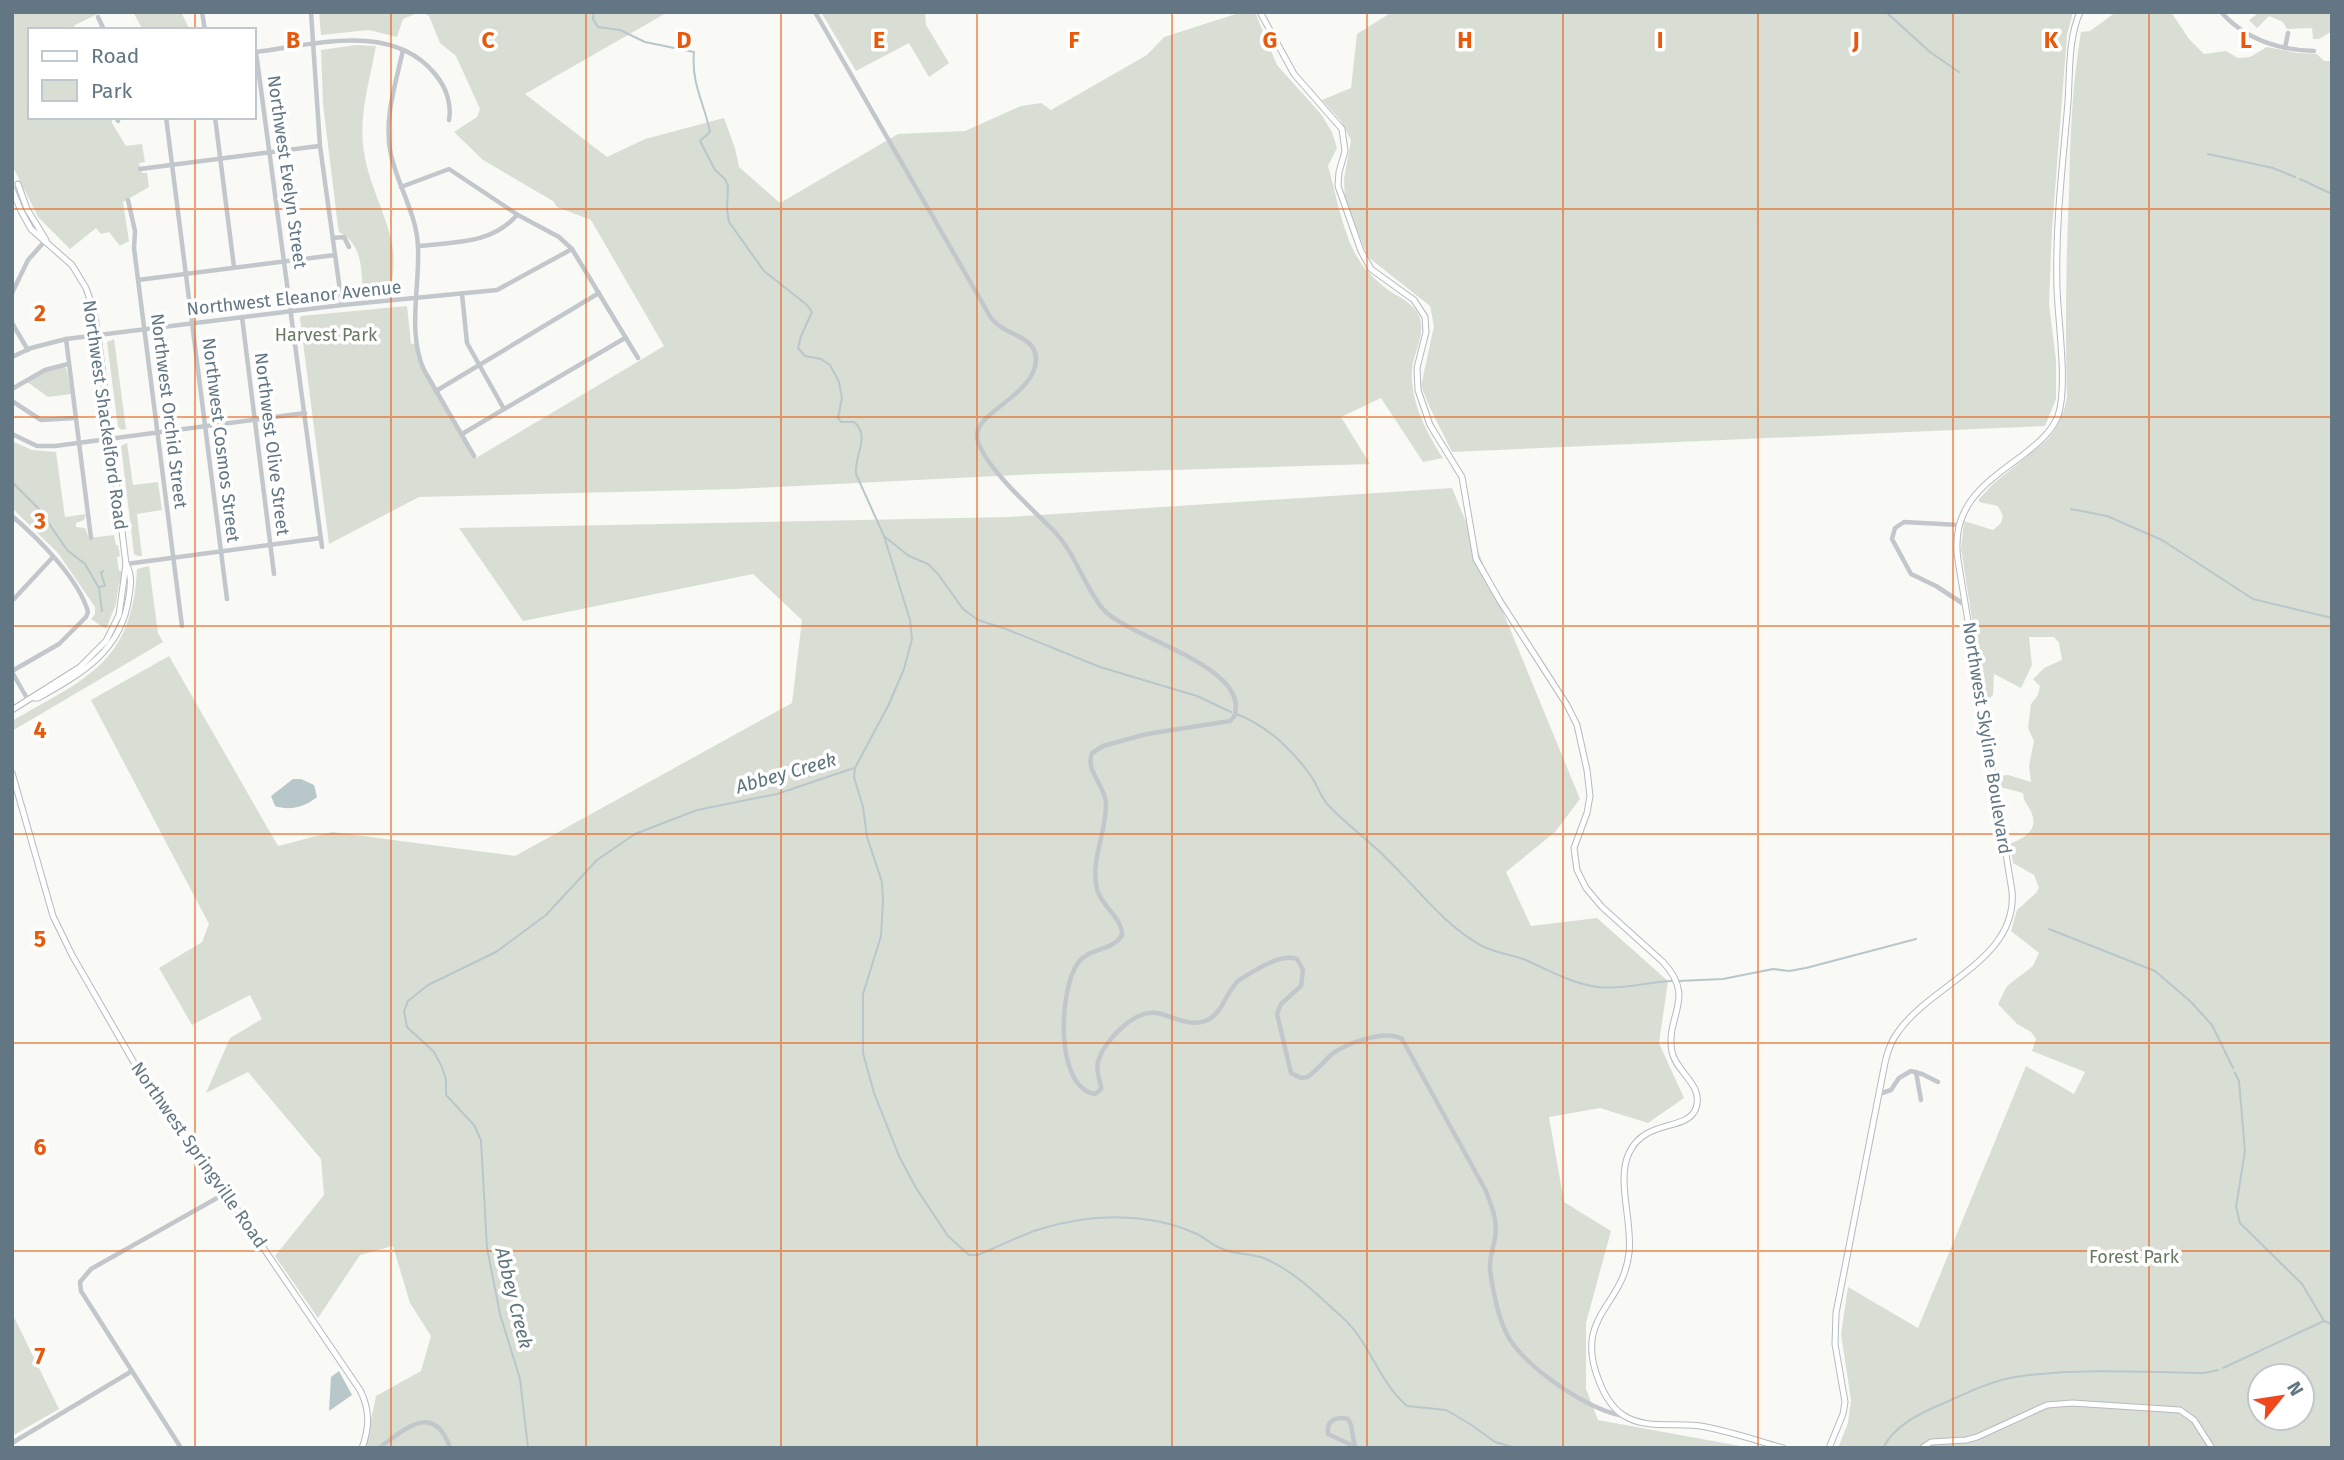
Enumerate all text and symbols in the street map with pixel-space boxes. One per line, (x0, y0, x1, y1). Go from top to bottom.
text: B (286, 26, 300, 54)
text: C (481, 26, 495, 54)
text: D (677, 26, 692, 54)
text: E (873, 26, 885, 54)
text: F (1068, 26, 1080, 54)
text: G (1263, 26, 1277, 54)
text: H (1457, 26, 1473, 54)
text: I (1657, 26, 1663, 54)
text: J (1851, 26, 1860, 54)
text: K (2044, 26, 2059, 54)
text: L (2240, 26, 2252, 54)
legend (28, 28, 256, 119)
text: Road (91, 43, 139, 69)
street label: Northwest Evelyn Street (263, 74, 312, 271)
text: Park (91, 78, 133, 104)
street label: Northwest Eleanor Avenue (186, 276, 402, 320)
text: 2 (34, 299, 46, 327)
street label: Northwest Shackelford Road (78, 299, 132, 531)
street label: Northwest Orchid Street (146, 312, 192, 510)
park label: Harvest Park (275, 324, 378, 346)
street label: Northwest Cosmos Street (198, 337, 245, 544)
street label: Northwest Olive Street (250, 351, 294, 537)
text: 3 (33, 507, 46, 535)
street label: Northwest Skyline Boulevard (1958, 620, 2016, 856)
text: 4 (34, 716, 47, 744)
water label: Abbey Creek (732, 748, 839, 799)
text: 5 (34, 925, 46, 953)
street label: Northwest Springville Road (126, 1058, 272, 1252)
text: 6 (34, 1133, 47, 1161)
water label: Abbey Creek (490, 1244, 538, 1351)
park label: Forest Park (2089, 1246, 2180, 1268)
text: 7 (35, 1342, 46, 1370)
north arrow (2246, 1362, 2316, 1432)
text: N (2282, 1378, 2308, 1400)

